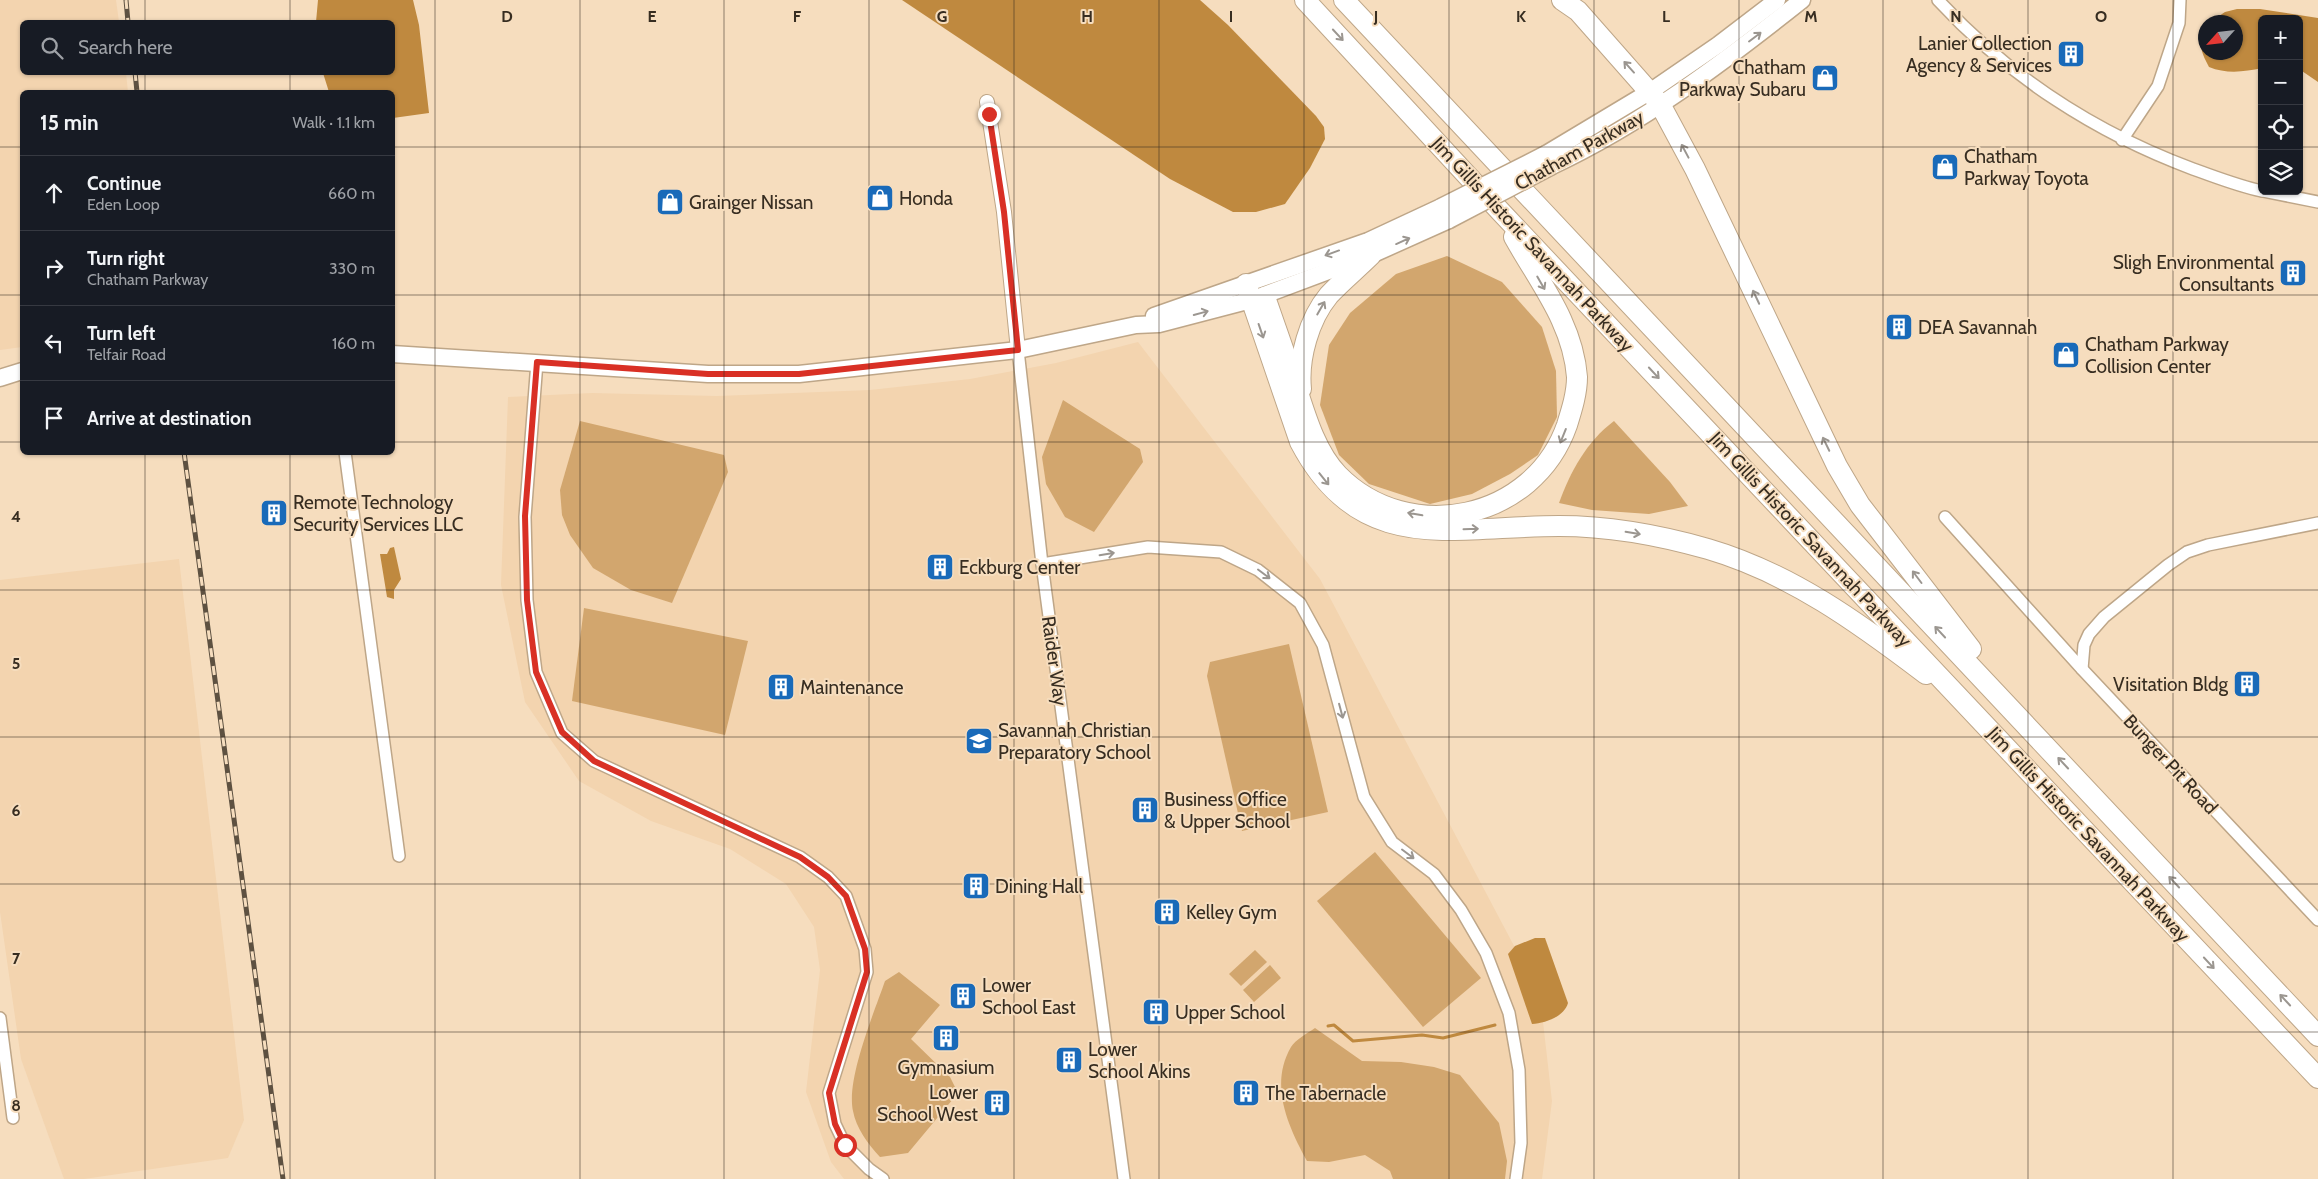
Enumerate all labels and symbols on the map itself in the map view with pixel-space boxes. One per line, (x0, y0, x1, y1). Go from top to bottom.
text: D (501, 7, 513, 26)
text: E (647, 7, 657, 26)
text: F (793, 7, 802, 26)
text: G (937, 7, 947, 26)
text: H (1081, 7, 1093, 26)
text: I (1229, 7, 1233, 26)
text: J (1373, 7, 1378, 26)
text: K (1516, 7, 1526, 26)
text: L (1662, 7, 1670, 26)
text: M (1804, 7, 1818, 26)
text: N (1950, 7, 1962, 26)
text: O (2095, 7, 2107, 26)
north arrow (2198, 15, 2243, 60)
one-way arrow (1332, 29, 1344, 42)
one-way arrow (1748, 31, 1761, 42)
place label: Lanier Collection Agency & Services (1906, 32, 2052, 77)
building icon: Lanier Collection Agency & Services (2056, 39, 2086, 69)
place label: Chatham Parkway Subaru (1679, 56, 1806, 101)
one-way arrow (1623, 60, 1634, 73)
shop icon: Chatham Parkway Subaru (1810, 63, 1840, 93)
route end (978, 103, 1001, 126)
street label: Chatham Parkway (1511, 105, 1648, 195)
street label: Jim Gillis Historic Savannah Parkway (1426, 131, 1639, 357)
one-way arrow (1680, 144, 1689, 159)
place label: Chatham Parkway Toyota (1964, 145, 2089, 190)
shop icon: Chatham Parkway Toyota (1930, 152, 1960, 182)
shop icon: Honda (865, 183, 895, 213)
shop icon: Grainger Nissan (655, 187, 685, 217)
place label: Honda (899, 187, 953, 210)
place label: Grainger Nissan (689, 191, 813, 214)
one-way arrow (1395, 236, 1410, 246)
one-way arrow (1325, 249, 1340, 258)
place label: Sligh Environmental Consultants (2113, 251, 2275, 296)
building icon: Sligh Environmental Consultants (2278, 258, 2308, 288)
one-way arrow (1537, 276, 1547, 290)
one-way arrow (1750, 290, 1760, 305)
one-way arrow (1317, 302, 1327, 316)
one-way arrow (1192, 308, 1208, 317)
building icon: DEA Savannah (1884, 312, 1914, 342)
place label: DEA Savannah (1918, 316, 2037, 339)
one-way arrow (1257, 322, 1267, 338)
place label: Chatham Parkway Collision Center (2085, 333, 2229, 378)
shop icon: Chatham Parkway Collision Center (2051, 340, 2081, 370)
one-way arrow (1648, 367, 1660, 379)
street label: Jim Gillis Historic Savannah Parkway (1704, 426, 1917, 652)
one-way arrow (1557, 428, 1567, 443)
one-way arrow (1821, 437, 1830, 452)
one-way arrow (1318, 473, 1329, 486)
place label: Remote Technology Security Services LLC (293, 491, 464, 536)
building icon: Remote Technology Security Services LLC (259, 498, 289, 528)
text: 4 (11, 507, 21, 526)
one-way arrow (1408, 509, 1424, 519)
one-way arrow (1463, 525, 1479, 534)
one-way arrow (1625, 528, 1641, 538)
one-way arrow (1099, 548, 1115, 558)
building icon: Eckburg Center (925, 552, 955, 582)
place label: Eckburg Center (959, 556, 1080, 579)
one-way arrow (1257, 569, 1270, 580)
one-way arrow (1912, 571, 1923, 584)
street label: Raider Way (1037, 615, 1072, 708)
one-way arrow (1934, 625, 1946, 638)
text: 5 (12, 654, 20, 673)
building icon: Visitation Bldg (2232, 669, 2262, 699)
building icon: Maintenance (766, 672, 796, 702)
place label: Visitation Bldg (2113, 673, 2229, 696)
place label: Maintenance (800, 676, 904, 699)
one-way arrow (1337, 702, 1346, 718)
street label: Bunger Pit Road (2119, 710, 2223, 819)
place label: Savannah Christian Preparatory School (998, 719, 1151, 764)
street label: Jim Gillis Historic Savannah Parkway (1982, 721, 2195, 947)
school or university icon: Savannah Christian Preparatory School (964, 726, 994, 756)
one-way arrow (2057, 756, 2069, 769)
place label: Business Office & Upper School (1164, 788, 1290, 833)
building icon: Business Office & Upper School (1130, 795, 1160, 825)
text: 6 (12, 801, 21, 820)
one-way arrow (1401, 849, 1414, 860)
building icon: Dining Hall (961, 871, 991, 901)
place label: Dining Hall (995, 875, 1084, 898)
one-way arrow (2168, 875, 2180, 888)
building icon: Kelley Gym (1152, 897, 1182, 927)
place label: Kelley Gym (1186, 901, 1277, 924)
text: 7 (12, 949, 21, 968)
one-way arrow (2203, 957, 2215, 970)
place label: Lower School East (982, 974, 1076, 1019)
building icon: Lower School East (948, 981, 978, 1011)
one-way arrow (2279, 994, 2291, 1007)
building icon: Upper School (1141, 997, 1171, 1027)
place label: Upper School (1175, 1001, 1286, 1024)
building icon: Gymnasium (931, 1023, 961, 1053)
place label: Lower School Akins (1088, 1038, 1191, 1083)
building icon: Lower School Akins (1054, 1045, 1084, 1075)
place label: Gymnasium (897, 1056, 995, 1079)
building icon: The Tabernacle (1231, 1078, 1261, 1108)
place label: Lower School West (877, 1081, 979, 1126)
place label: The Tabernacle (1265, 1082, 1386, 1105)
building icon: Lower School West (982, 1088, 1012, 1118)
text: 8 (11, 1096, 21, 1115)
route start (834, 1134, 857, 1157)

